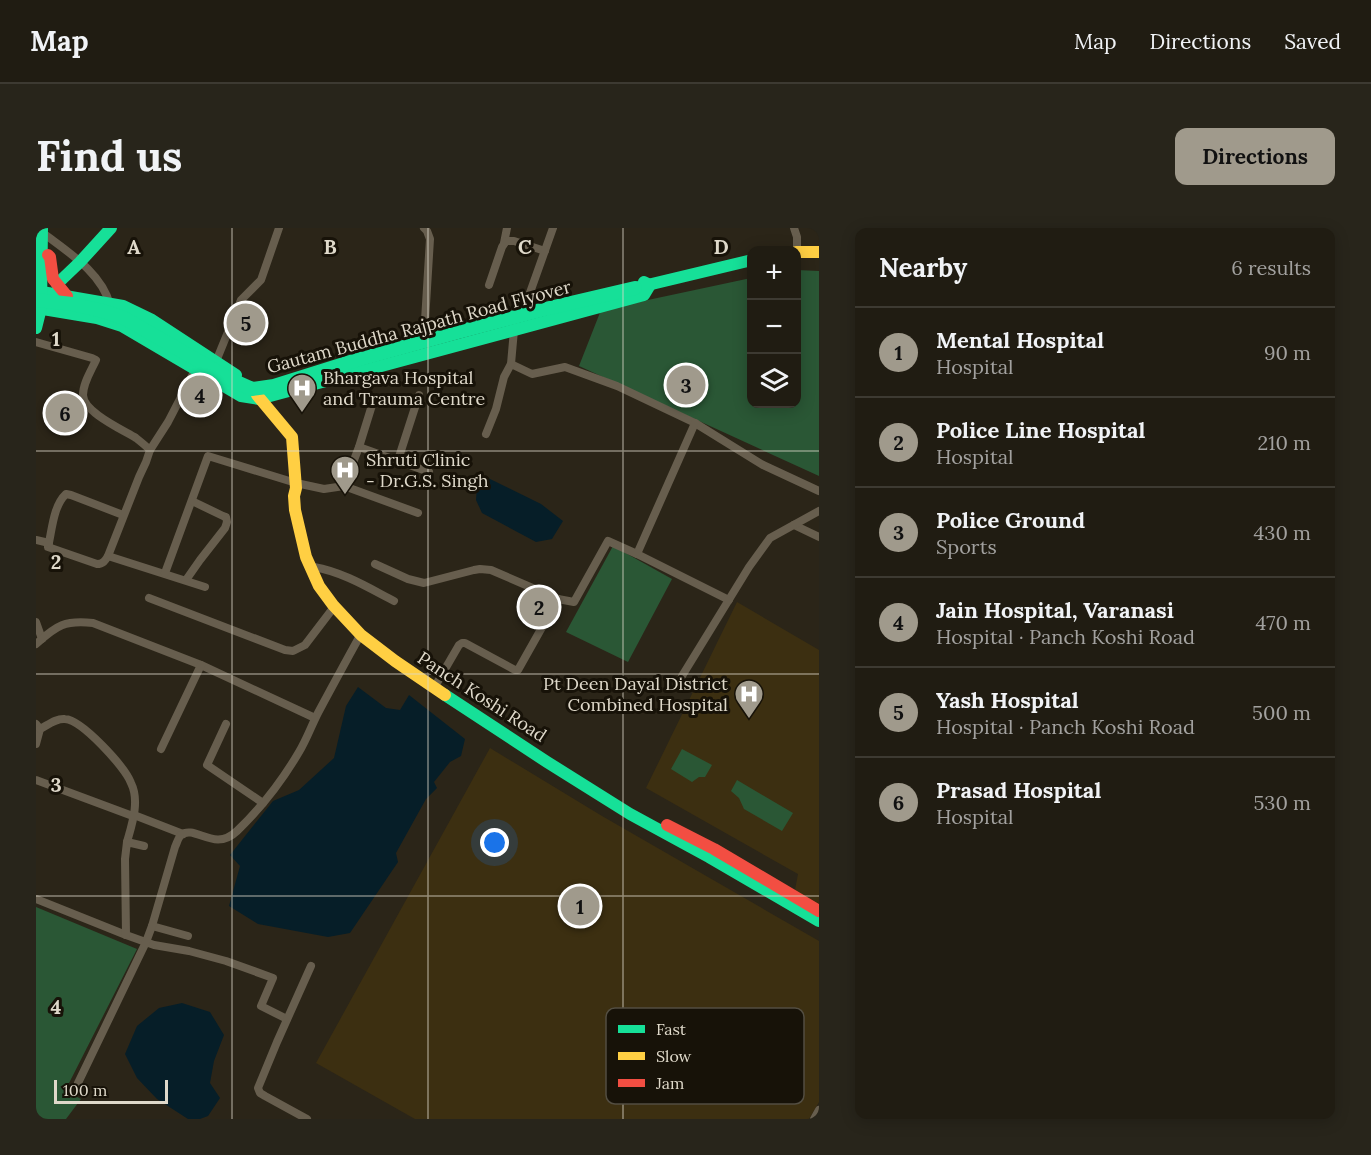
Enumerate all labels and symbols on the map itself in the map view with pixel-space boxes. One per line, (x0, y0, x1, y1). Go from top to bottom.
text: A (127, 234, 141, 259)
text: B (323, 234, 337, 259)
text: C (518, 234, 532, 259)
text: D (713, 234, 729, 259)
street label: Gautam Buddha Rajpath Road Flyover (264, 275, 574, 378)
pin: 5 (226, 300, 266, 346)
text: 1 (52, 326, 60, 351)
pin: 3 (666, 362, 706, 408)
place label: Bhargava Hospital and Trauma Centre (323, 366, 485, 410)
pin: 4 (180, 372, 220, 418)
hospital icon: Bhargava Hospital and Trauma Centre (286, 372, 318, 414)
pin: 6 (45, 390, 84, 435)
place label: Shruti Clinic - Dr.G.S. Singh (366, 448, 489, 492)
hospital icon: Shruti Clinic - Dr.G.S. Singh (329, 454, 361, 496)
text: 2 (51, 549, 61, 574)
pin: 2 (520, 584, 558, 629)
street label: Panch Koshi Road (413, 646, 551, 747)
place label: Pt Deen Dayal District Combined Hospital (543, 672, 728, 716)
hospital icon: Pt Deen Dayal District Combined Hospital (733, 678, 765, 720)
text: 3 (50, 772, 62, 797)
your location (480, 828, 509, 857)
pin: 1 (560, 884, 600, 928)
text: 4 (51, 994, 62, 1019)
legend (606, 1008, 804, 1104)
text: Fast (656, 1019, 687, 1039)
text: Slow (656, 1046, 692, 1066)
text: Jam (655, 1073, 684, 1093)
scale bar (54, 1077, 168, 1104)

